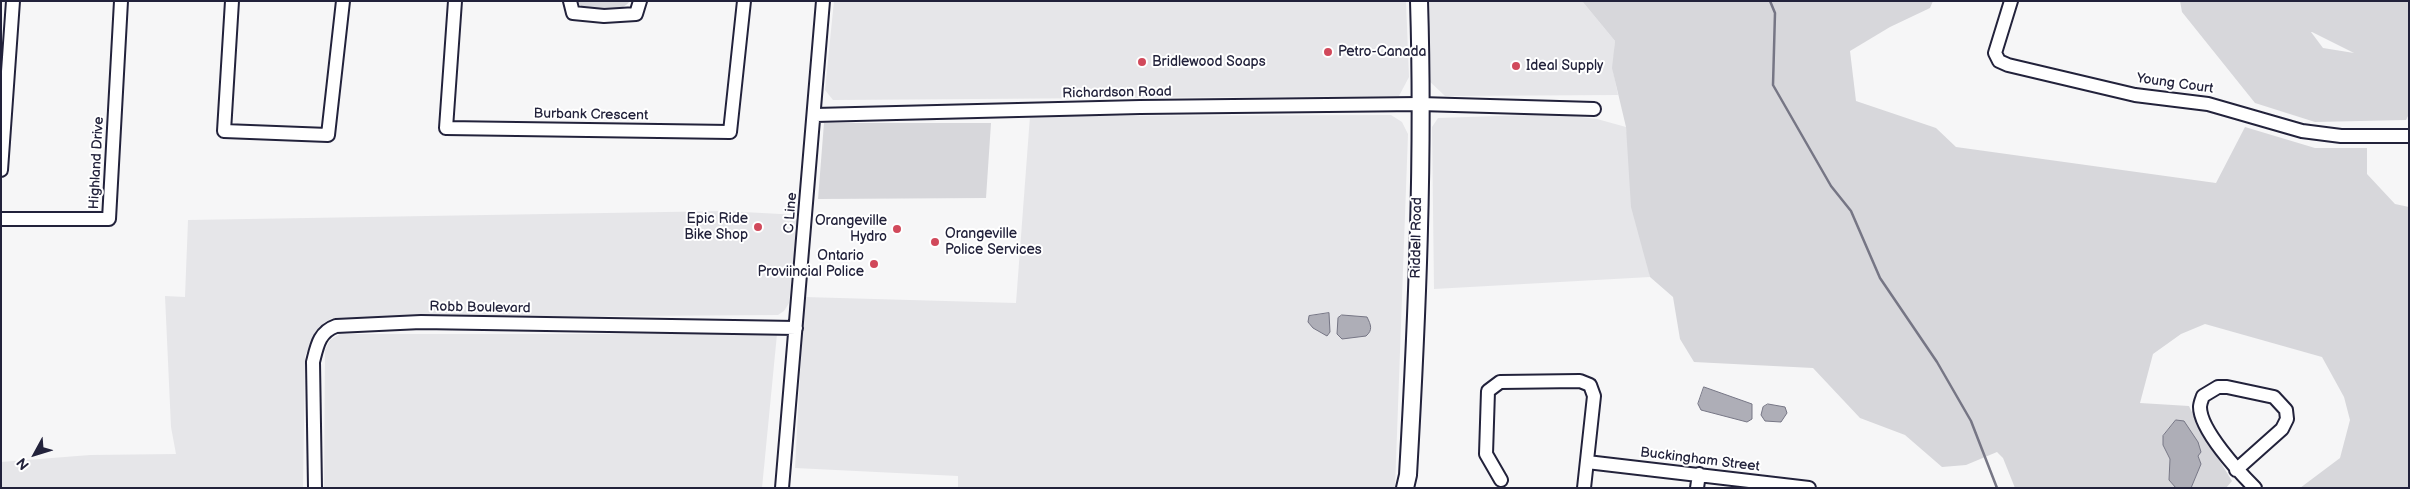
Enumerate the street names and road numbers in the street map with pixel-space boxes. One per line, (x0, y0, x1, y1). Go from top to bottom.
street label: Young Court (2135, 70, 2215, 98)
street label: Richardson Road (1062, 84, 1172, 102)
street label: Burbank Crescent (534, 106, 648, 124)
street label: Highland Drive (86, 116, 108, 210)
street label: C Line (781, 192, 801, 234)
street label: Riddell Road (1408, 197, 1426, 279)
street label: Robb Boulevard (429, 299, 531, 317)
street label: Buckingham Street (1639, 444, 1761, 476)

